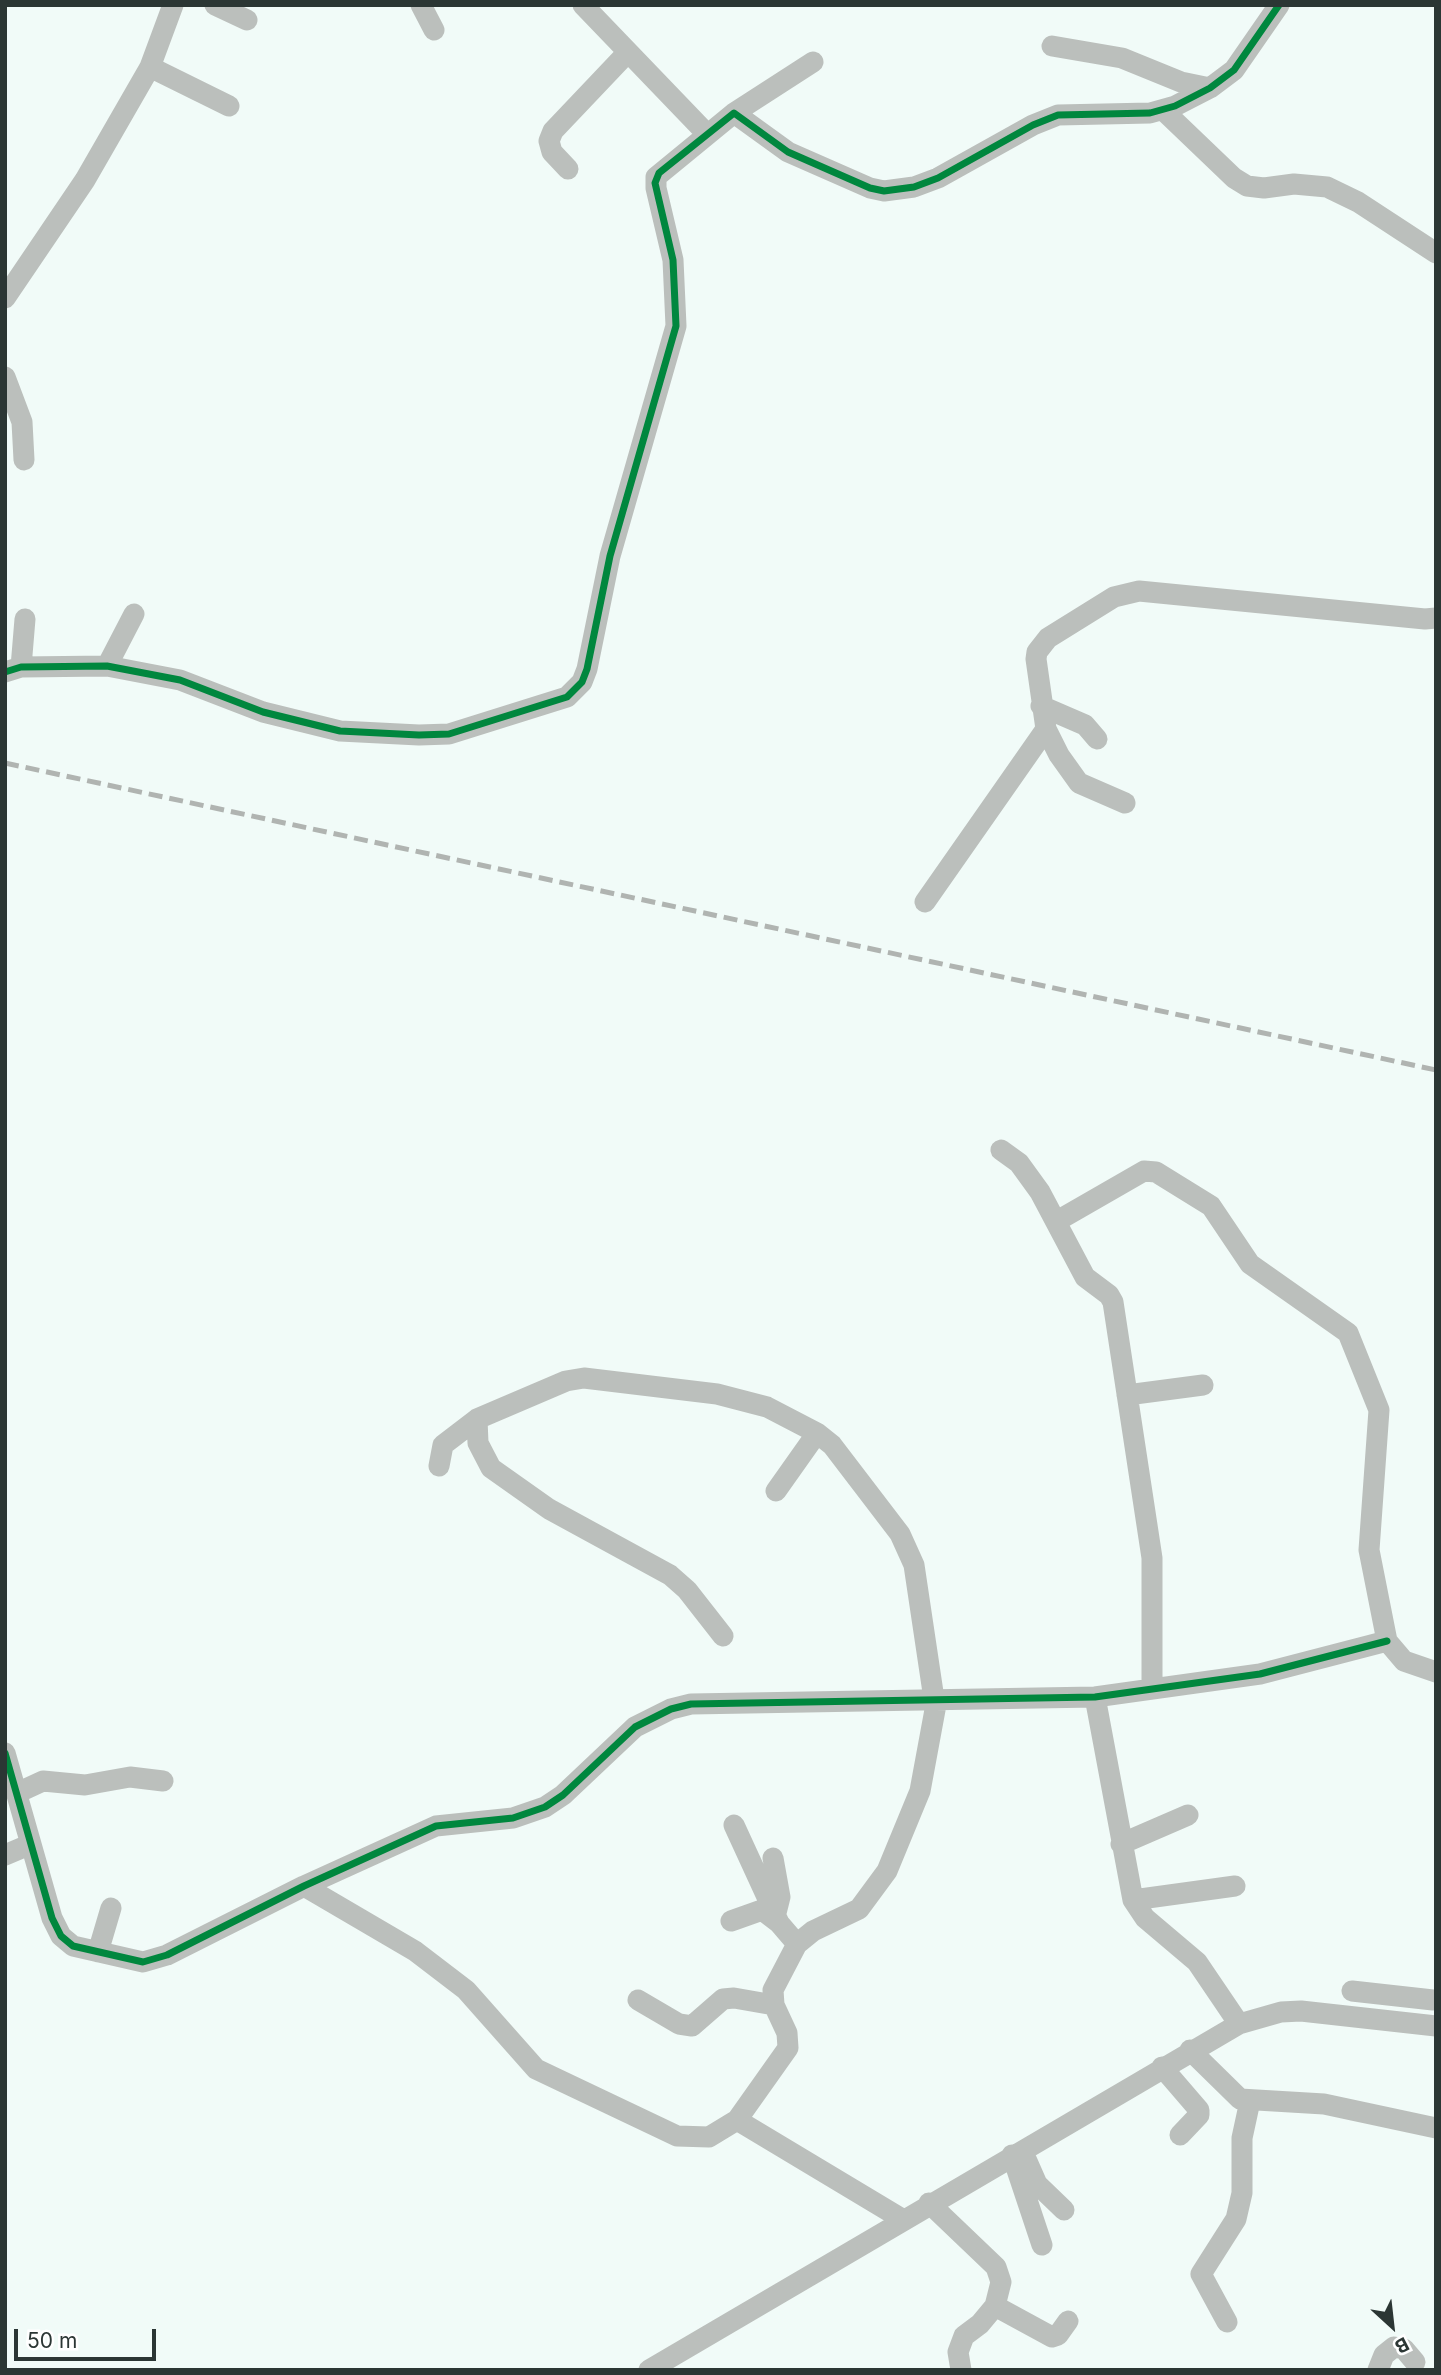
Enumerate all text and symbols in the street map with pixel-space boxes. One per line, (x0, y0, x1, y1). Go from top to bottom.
north arrow (1357, 2291, 1427, 2361)
scale bar (18, 2316, 159, 2360)
text: 50 m (27, 2328, 77, 2353)
text: B (1391, 2332, 1413, 2358)

